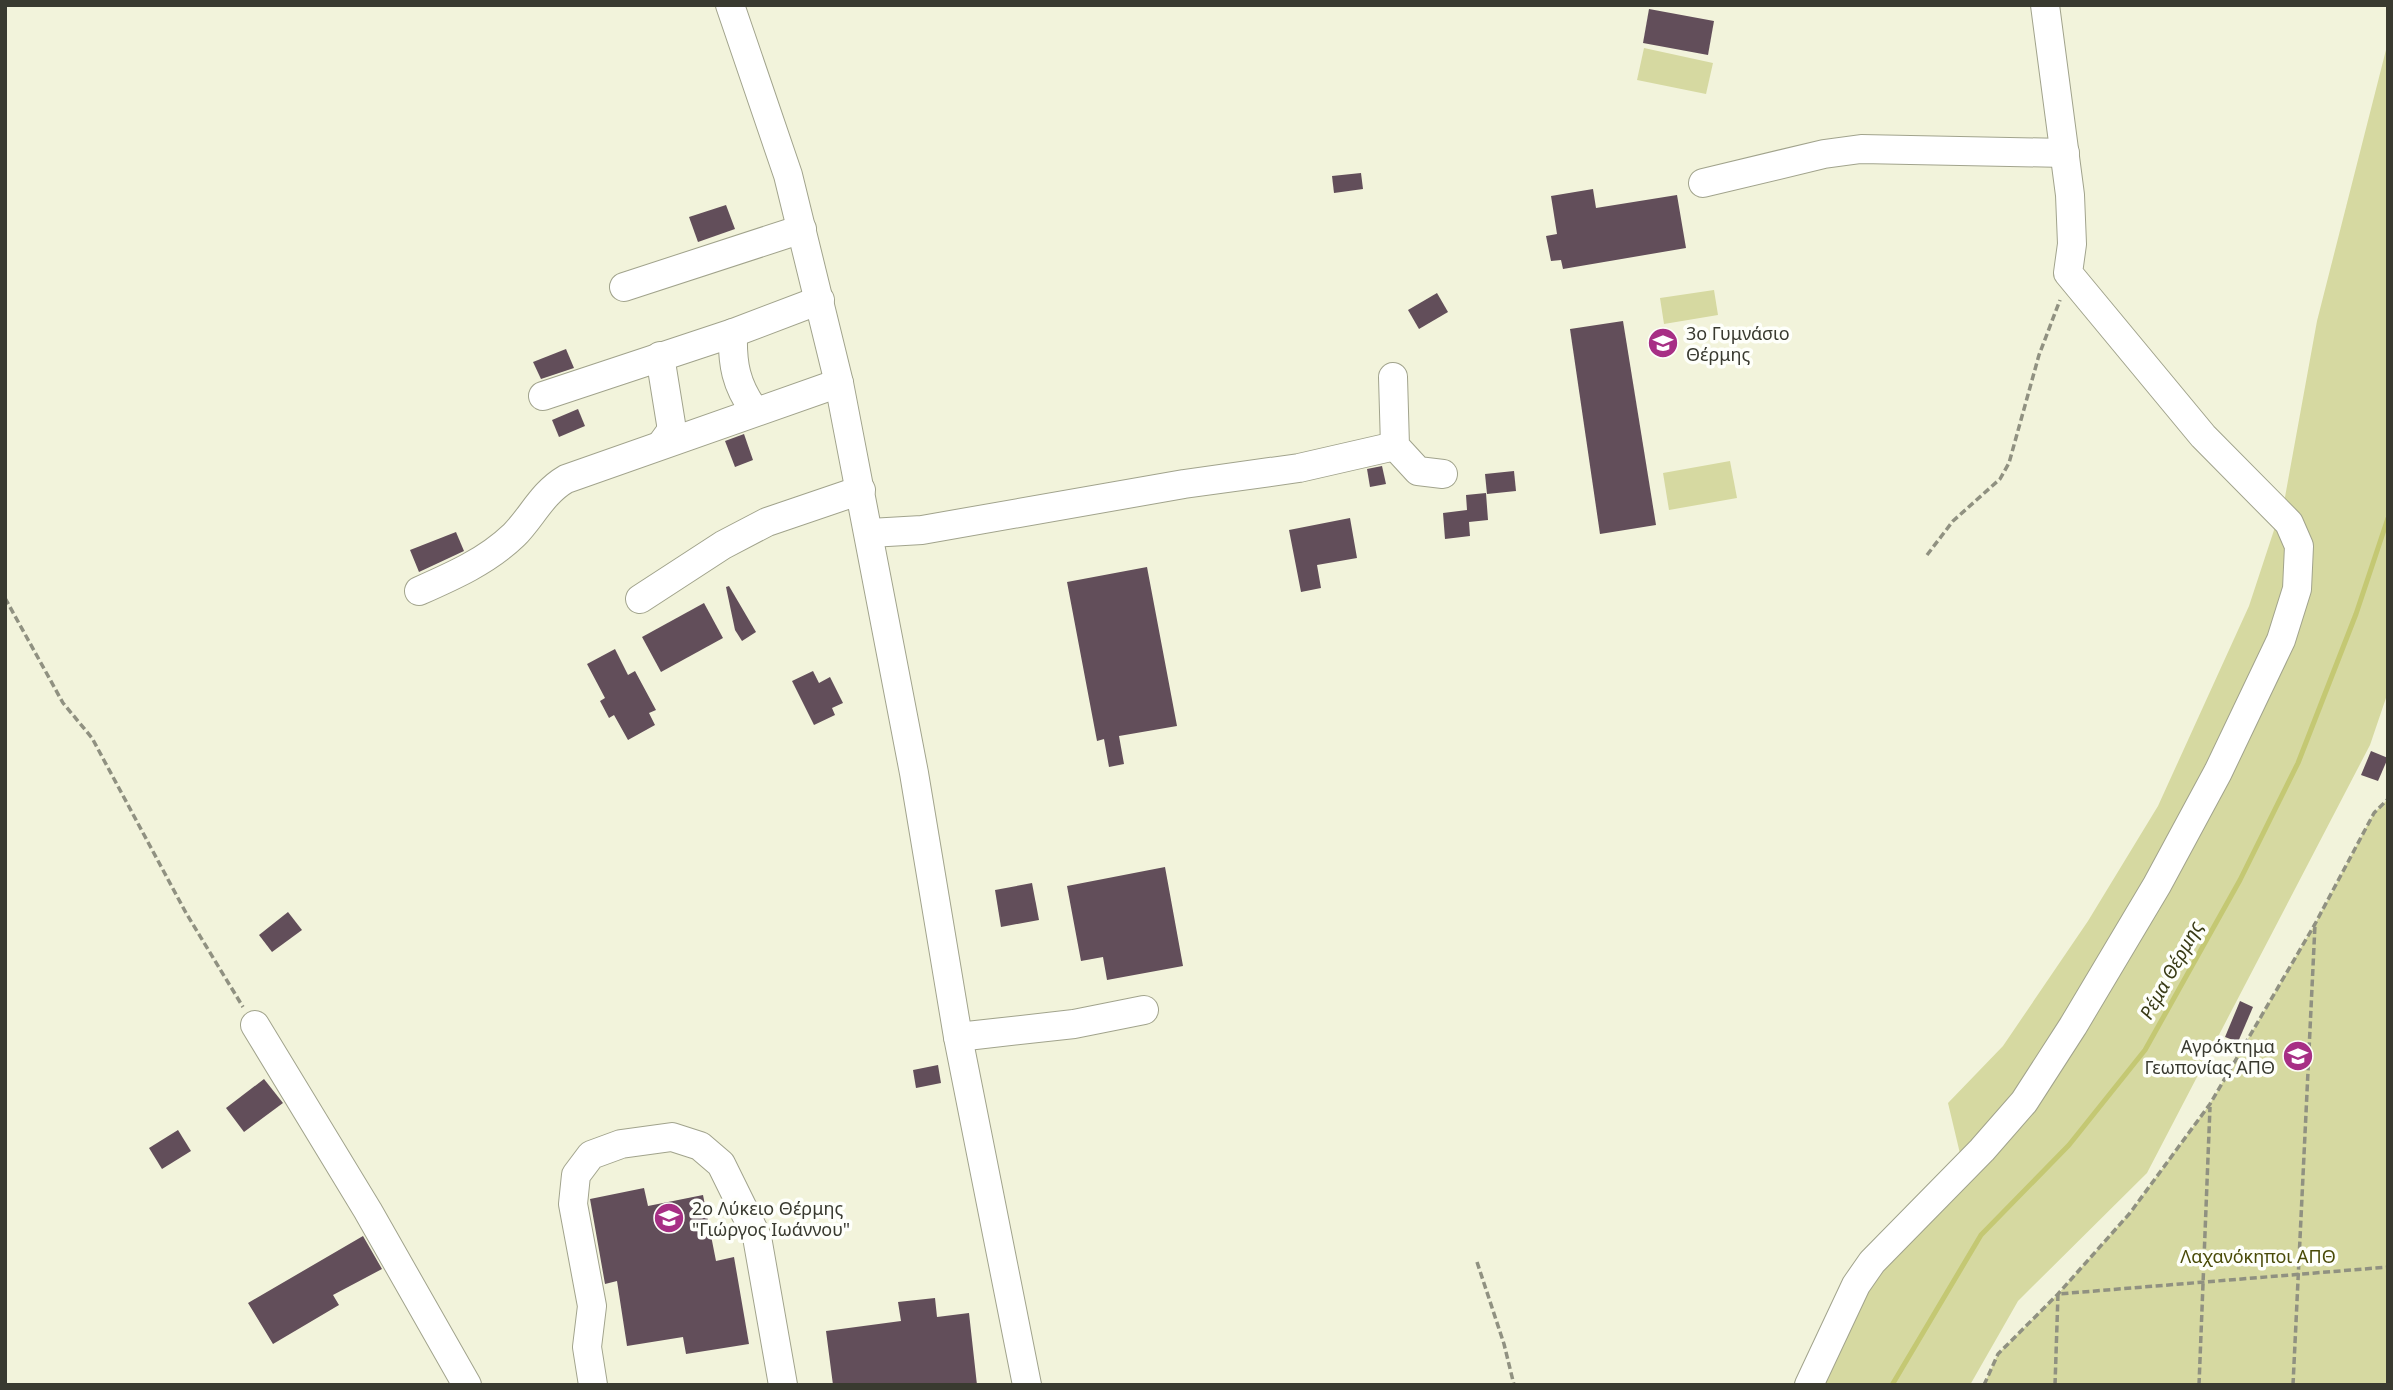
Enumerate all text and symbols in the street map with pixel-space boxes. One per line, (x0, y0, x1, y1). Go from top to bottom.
place label: 3ο Γυμνάσιο Θέρμης (1686, 321, 1790, 366)
school or university icon: 3ο Γυμνάσιο Θέρμης (1646, 326, 1680, 360)
water label: Ρέμα Θέρμης (2133, 916, 2209, 1024)
place label: Αγρόκτημα Γεωπονίας ΑΠΘ (2145, 1034, 2275, 1079)
school or university icon: Αγρόκτημα Γεωπονίας ΑΠΘ (2281, 1039, 2315, 1073)
place label: 2ο Λύκειο Θέρμης "Γιώργος Ιωάννου" (692, 1196, 850, 1241)
school or university icon: 2ο Λύκειο Θέρμης "Γιώργος Ιωάννου" (652, 1201, 686, 1235)
park label: Λαχανόκηποι ΑΠΘ (2180, 1244, 2336, 1268)

